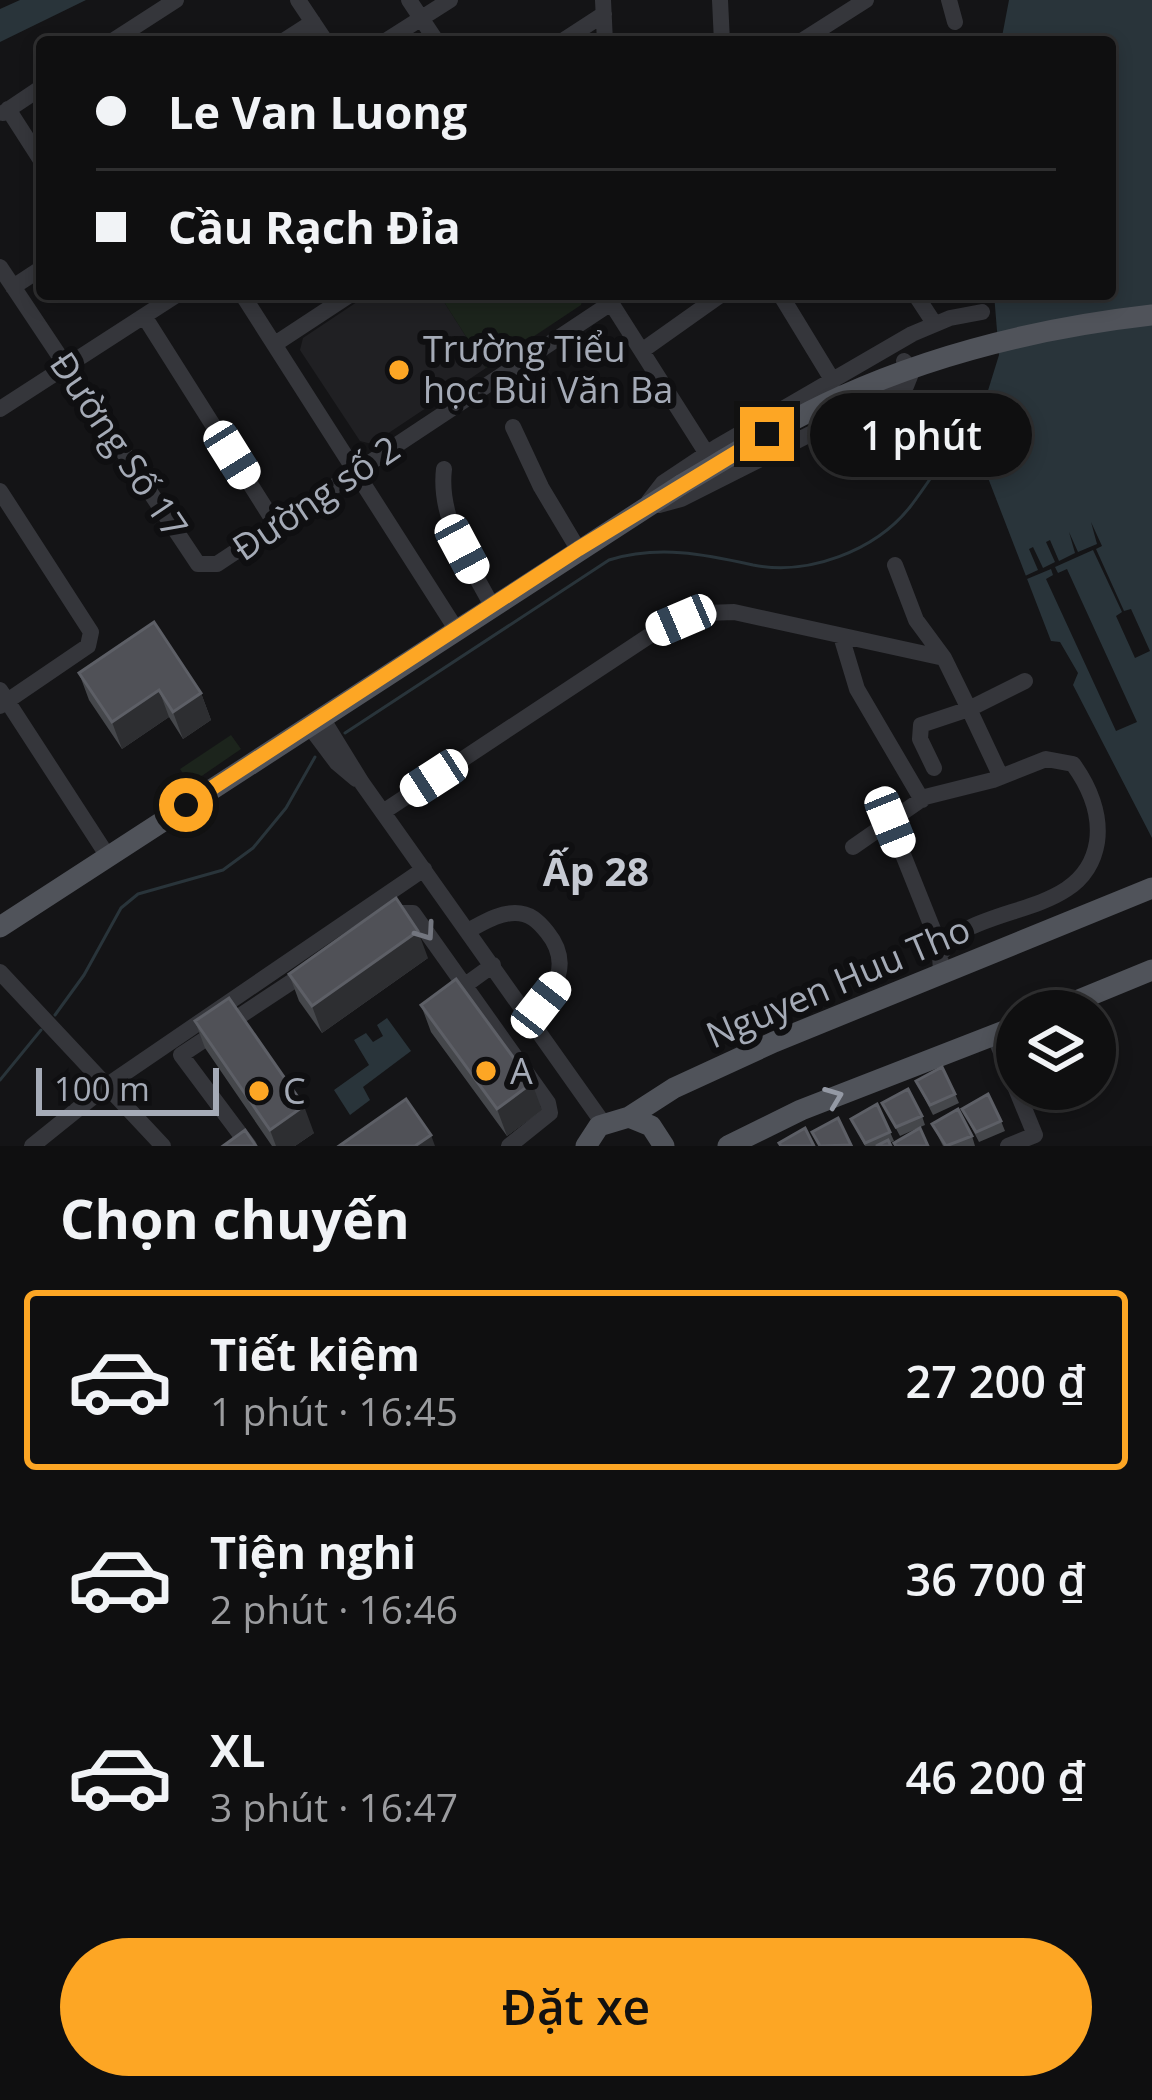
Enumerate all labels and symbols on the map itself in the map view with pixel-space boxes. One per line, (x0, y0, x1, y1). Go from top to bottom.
place label: Trường Tiểu học Bùi Văn Ba (423, 324, 673, 414)
street label: Đường Số 17 (39, 342, 200, 547)
marker: Trường Tiểu học Bùi Văn Ba (386, 357, 412, 383)
callout: 1 phút (809, 392, 1031, 476)
route end (740, 407, 794, 461)
car (198, 415, 266, 495)
street label: Đường số 2 (223, 424, 409, 571)
car (429, 509, 495, 589)
car (641, 589, 721, 651)
car (394, 743, 474, 813)
route start (159, 778, 213, 832)
car (860, 782, 920, 862)
district label: Ấp 28 (543, 844, 649, 897)
street label: Nguyen Huu Tho (698, 904, 977, 1059)
one-way arrow (412, 918, 434, 940)
car (505, 966, 577, 1044)
place label: A (510, 1046, 533, 1095)
marker: A (473, 1058, 499, 1084)
scale bar (36, 1062, 219, 1115)
place label: C (283, 1066, 306, 1115)
marker: C (246, 1078, 272, 1104)
one-way arrow (823, 1086, 844, 1111)

